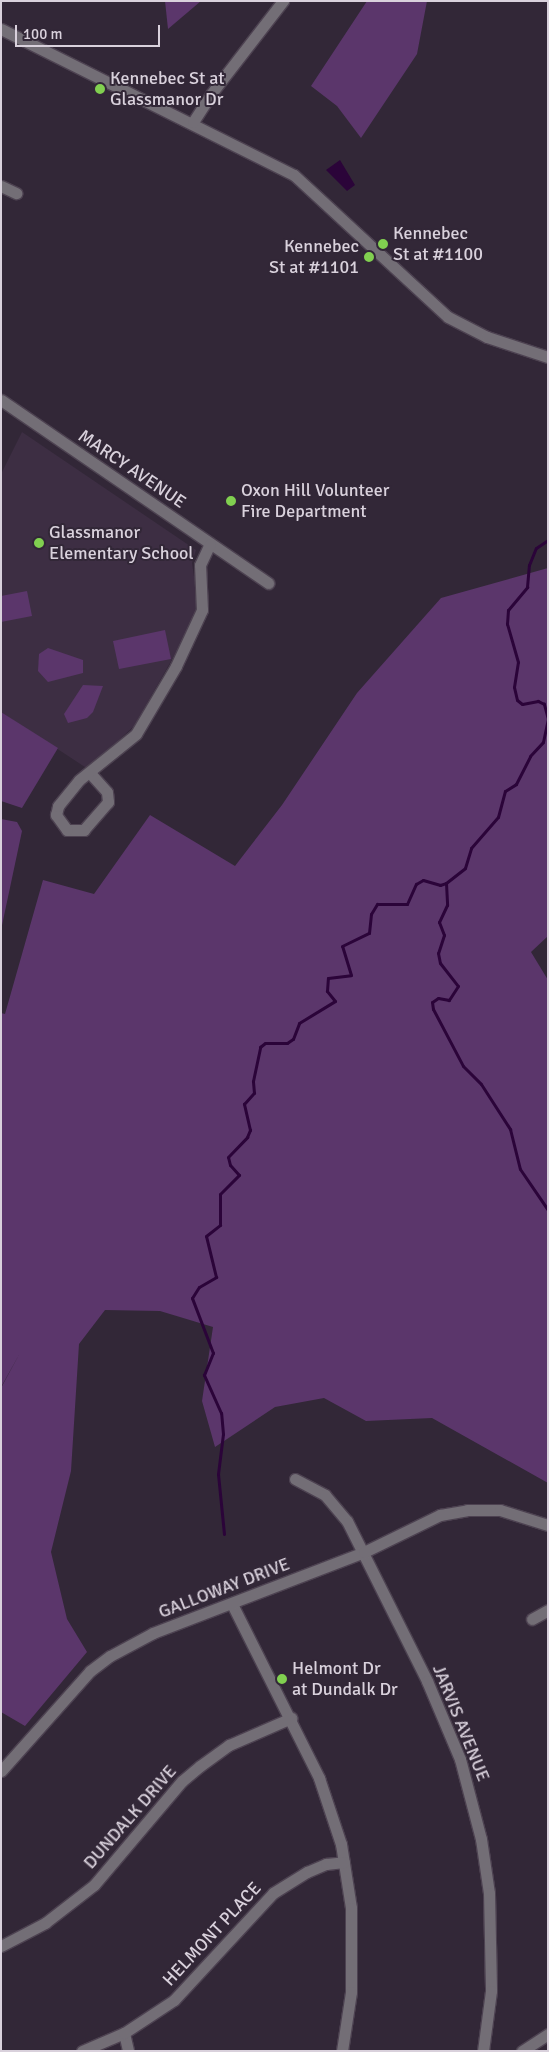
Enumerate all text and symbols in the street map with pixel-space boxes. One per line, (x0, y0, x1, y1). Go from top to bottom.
scale bar (18, 15, 162, 47)
text: 100 m (23, 25, 63, 43)
place label: Kennebec St at Glassmanor Dr (110, 68, 225, 110)
marker: Kennebec St at Glassmanor Dr (94, 83, 106, 95)
place label: Kennebec St at #1100 (393, 223, 483, 266)
place label: Kennebec St at #1101 (269, 236, 359, 278)
marker: Kennebec St at #1100 (377, 238, 389, 250)
marker: Kennebec St at #1101 (363, 251, 375, 263)
street label: MARCY AVENUE (74, 425, 190, 513)
place label: Oxon Hill Volunteer Fire Department (241, 480, 389, 522)
marker: Oxon Hill Volunteer Fire Department (225, 495, 237, 507)
place label: Glassmanor Elementary School (49, 522, 194, 564)
marker: Glassmanor Elementary School (33, 537, 45, 549)
street label: GALLOWAY DRIVE (155, 1553, 293, 1623)
place label: Helmont Dr at Dundalk Dr (292, 1658, 398, 1700)
street label: JARVIS AVENUE (428, 1662, 494, 1784)
marker: Helmont Dr at Dundalk Dr (276, 1673, 288, 1685)
street label: DUNDALK DRIVE (79, 1761, 181, 1873)
street label: HELMONT PLACE (158, 1878, 266, 1990)

